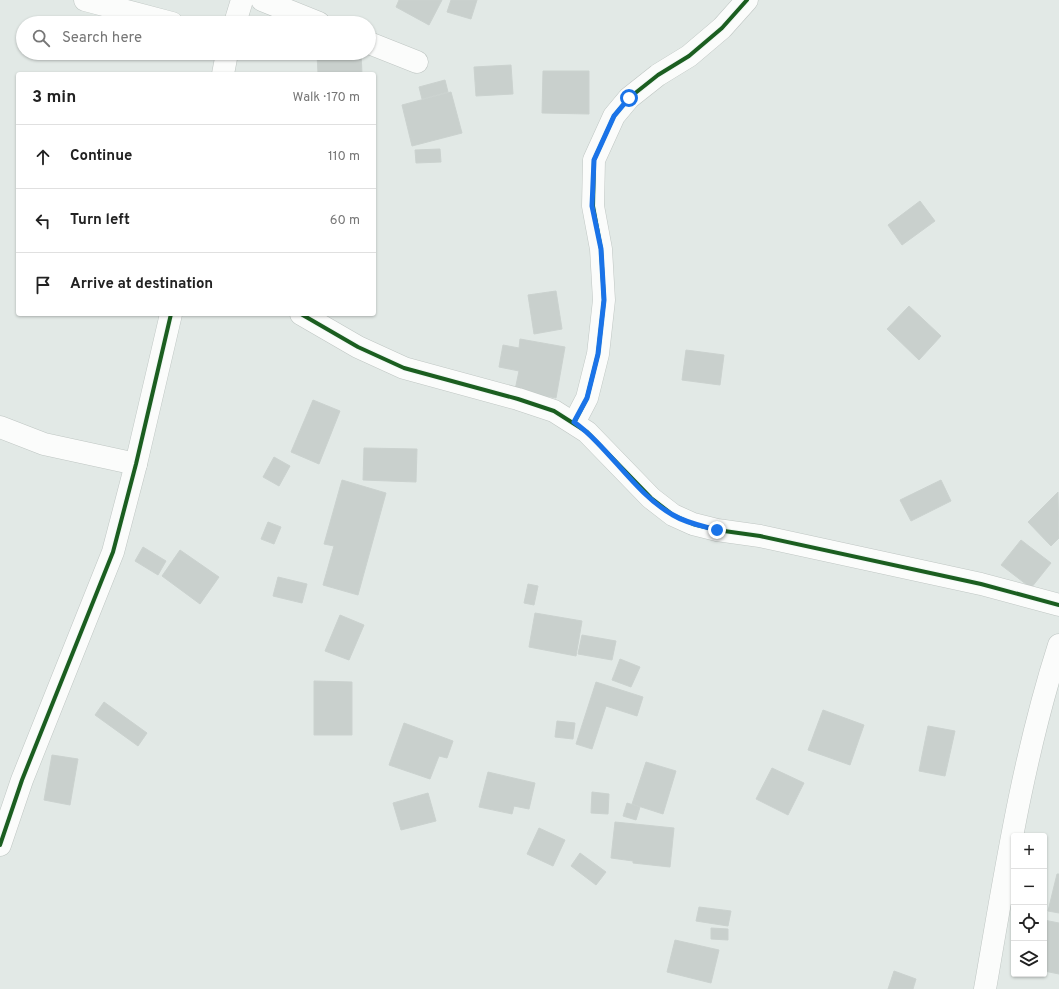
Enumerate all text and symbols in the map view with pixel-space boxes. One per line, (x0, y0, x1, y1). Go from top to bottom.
search box (16, 16, 376, 60)
icon: search (30, 27, 52, 49)
text: Search here (62, 29, 142, 48)
text: 3 min (32, 87, 76, 109)
route start (620, 89, 638, 107)
text: Walk · 170 m (293, 90, 360, 106)
icon: ahead (32, 146, 54, 168)
text: Continue (70, 147, 132, 166)
text: 110 m (328, 149, 360, 165)
icon: left (32, 210, 54, 232)
text: Turn left (70, 211, 130, 230)
text: 60 m (330, 213, 360, 229)
icon: arrive (32, 274, 54, 296)
text: Arrive at destination (70, 275, 213, 294)
route end (708, 521, 726, 539)
map controls (1011, 833, 1047, 977)
button: + (1011, 833, 1047, 869)
button: − (1011, 869, 1047, 905)
button: locate (1011, 905, 1047, 941)
button: layers (1011, 941, 1047, 977)

